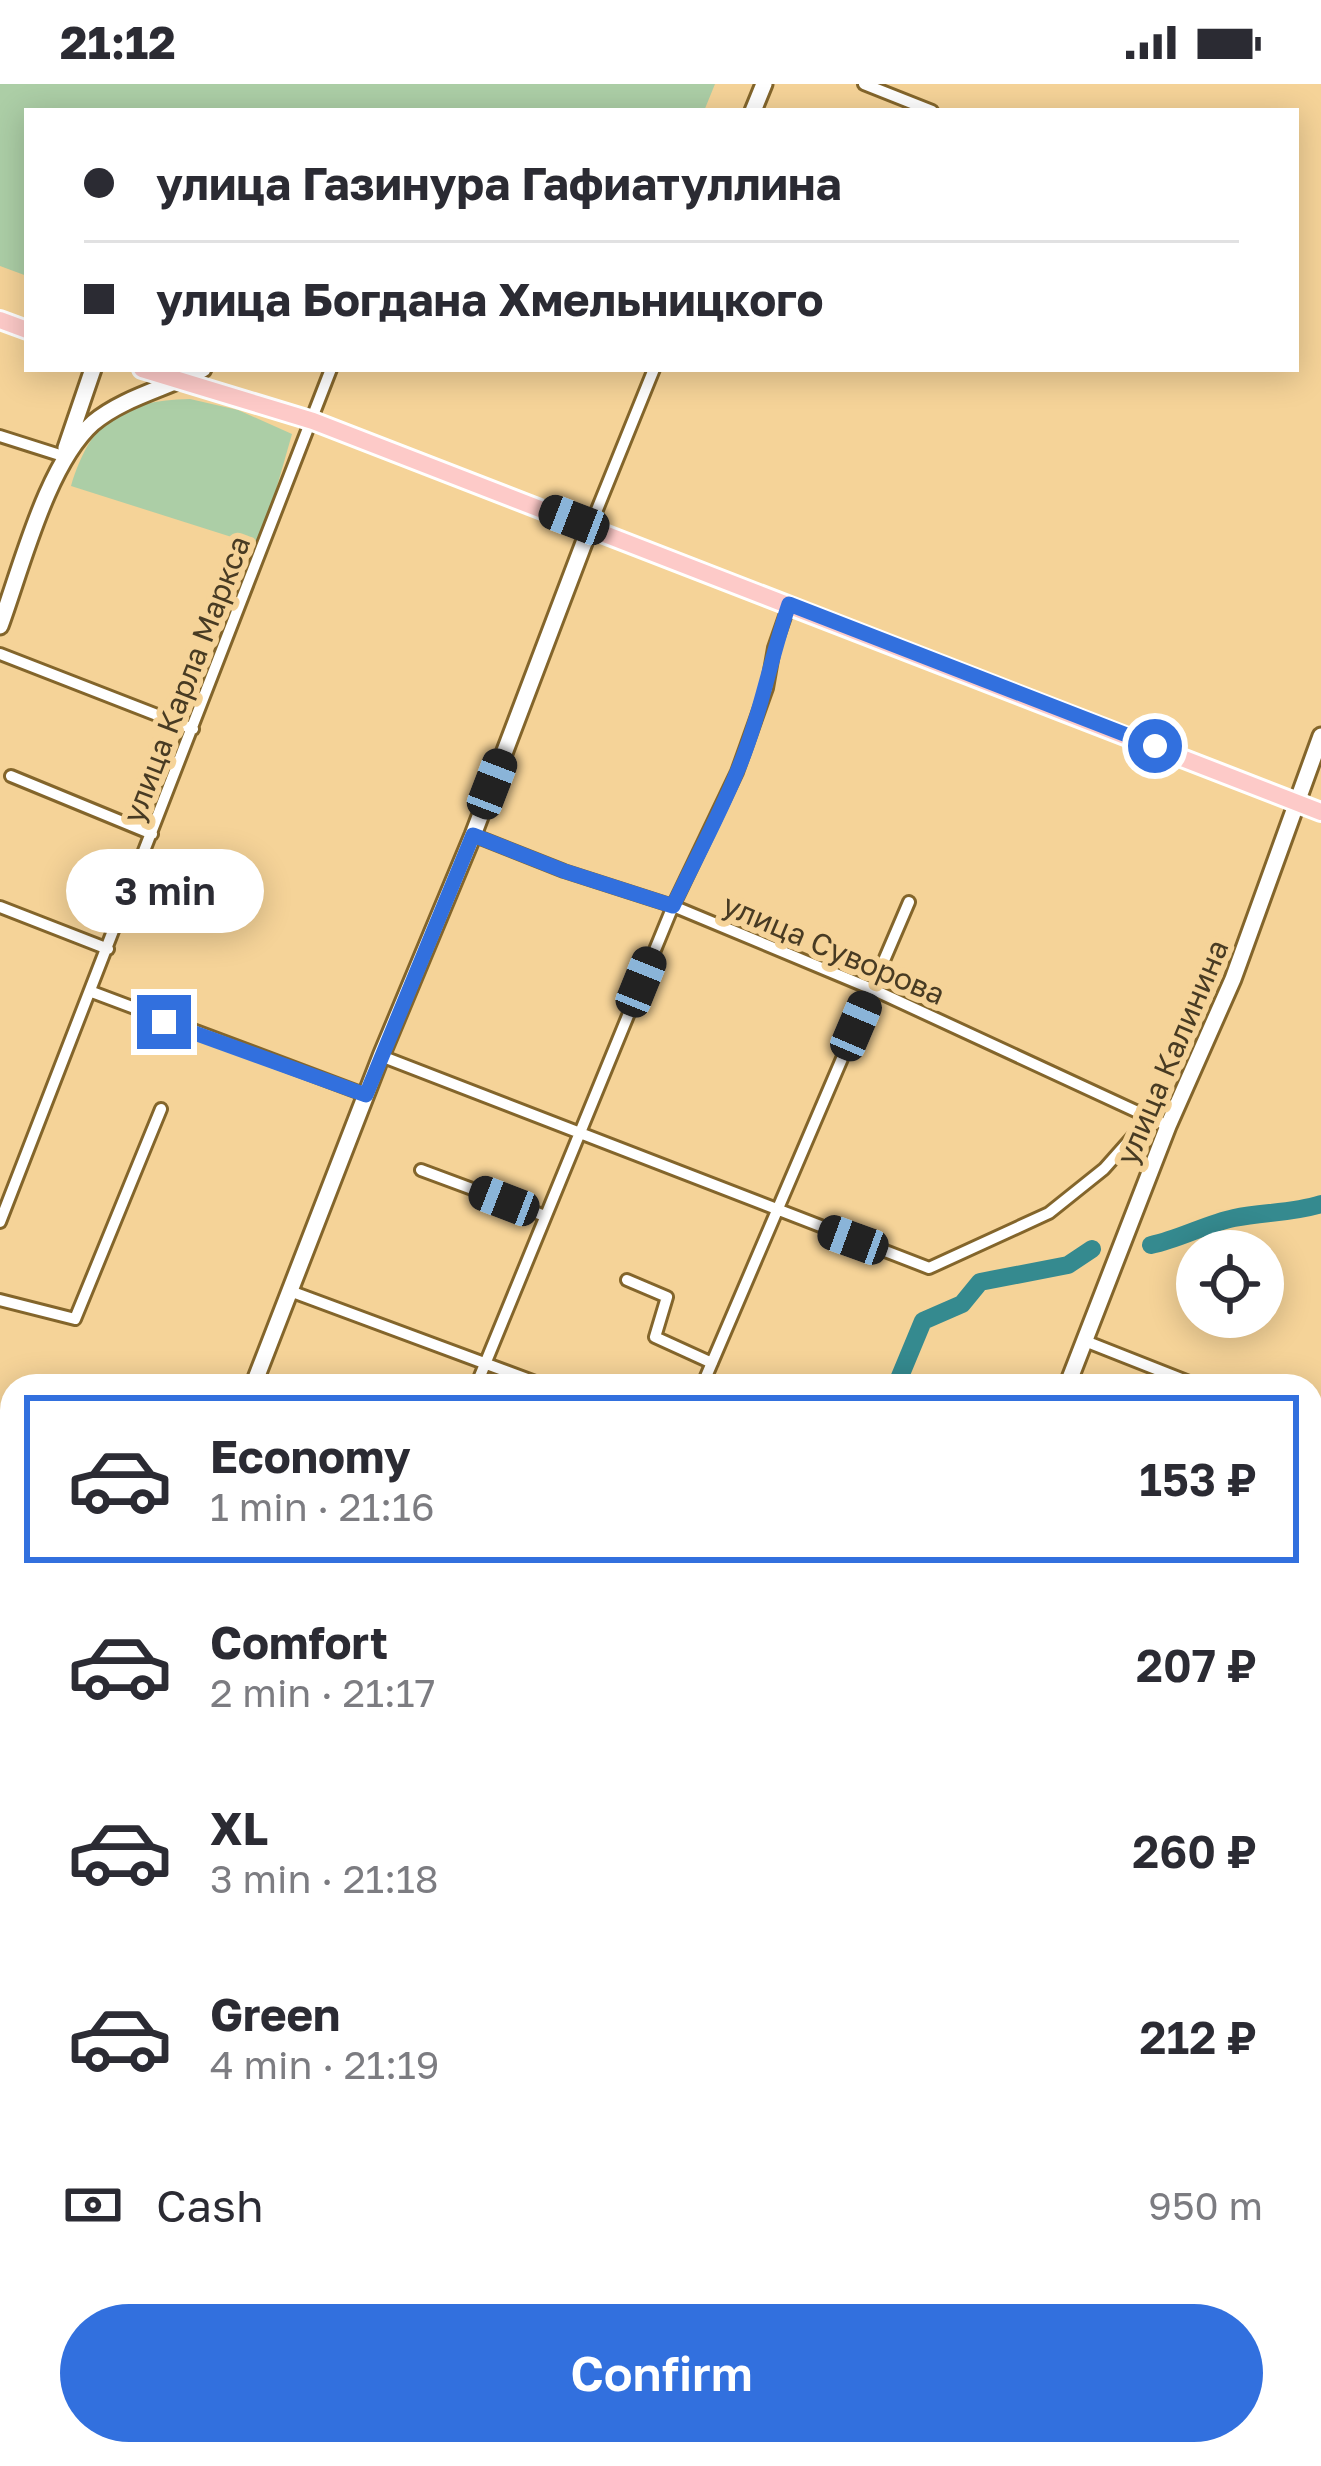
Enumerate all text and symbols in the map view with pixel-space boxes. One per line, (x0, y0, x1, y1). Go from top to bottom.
text: 21:12 (60, 15, 176, 69)
text: улица Газинура Гафиатуллина (156, 156, 842, 210)
text: улица Богдана Хмельницкого (156, 272, 824, 326)
car (534, 490, 614, 550)
street label: улица Карла Маркса (115, 530, 257, 828)
route start (1128, 719, 1182, 773)
car (462, 744, 522, 824)
callout: 3 min (65, 848, 263, 932)
text: 3 min (114, 867, 216, 914)
street label: улица Суворова (717, 886, 951, 1012)
street label: улица Калинина (1108, 934, 1236, 1170)
car (611, 942, 671, 1022)
car (825, 986, 887, 1066)
route end (137, 995, 191, 1049)
car (464, 1171, 544, 1231)
car (813, 1211, 893, 1269)
map controls (1176, 1230, 1284, 1338)
button: locate (1176, 1230, 1284, 1338)
icon: car (66, 1425, 174, 1533)
text: Economy (210, 1429, 411, 1483)
text: 153 ₽ (1139, 1452, 1257, 1506)
text: 1 min · 21:16 (210, 1483, 435, 1530)
icon: car (66, 1611, 174, 1719)
text: Comfort (210, 1615, 388, 1669)
text: 207 ₽ (1136, 1638, 1257, 1692)
text: 2 min · 21:17 (210, 1669, 435, 1716)
icon: car (66, 1797, 174, 1905)
text: XL (210, 1801, 268, 1855)
text: 260 ₽ (1132, 1824, 1257, 1878)
text: 3 min · 21:18 (210, 1855, 439, 1902)
icon: car (66, 1983, 174, 2091)
text: Green (210, 1987, 340, 2041)
text: 212 ₽ (1140, 2010, 1257, 2064)
text: 4 min · 21:19 (210, 2041, 439, 2088)
icon: cash (60, 2172, 126, 2238)
text: Cash (156, 2178, 264, 2232)
text: 950 m (1148, 2182, 1263, 2229)
button: Confirm (60, 2304, 1263, 2442)

